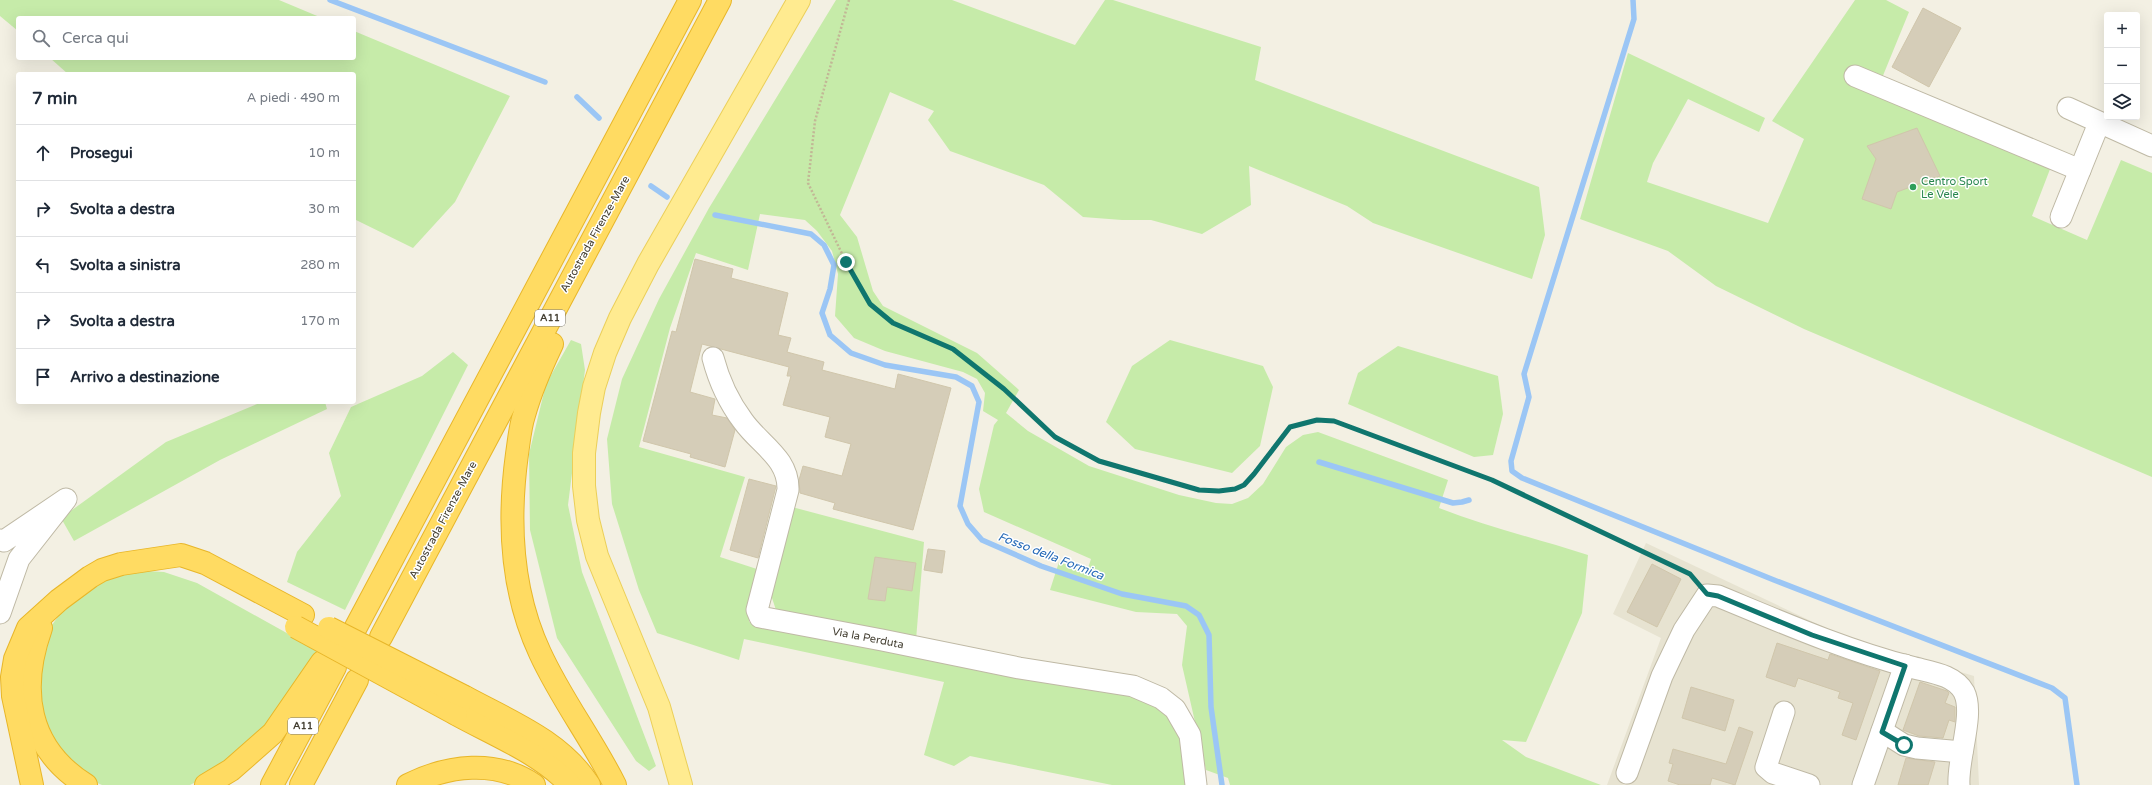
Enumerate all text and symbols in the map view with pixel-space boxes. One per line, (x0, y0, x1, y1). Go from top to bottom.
map controls (2104, 12, 2140, 120)
button: + (2104, 12, 2140, 48)
search box (16, 16, 356, 60)
icon: search (30, 27, 52, 49)
text: Cerca qui (62, 29, 129, 47)
button: − (2104, 48, 2140, 84)
button: layers (2104, 84, 2140, 120)
text: 7 min (32, 88, 77, 109)
text: A piedi · 490 m (247, 90, 340, 106)
icon: ahead (32, 142, 54, 164)
text: Prosegui (70, 144, 133, 162)
text: 10 m (308, 145, 340, 161)
street label: Autostrada Firenze-Mare (558, 174, 632, 294)
place label: Centro Sport Le Vele (1921, 175, 1988, 201)
marker: Centro Sport Le Vele (1908, 182, 1918, 192)
icon: right (32, 198, 54, 220)
text: Svolta a destra (70, 200, 175, 218)
text: 30 m (308, 201, 340, 217)
route end (837, 253, 855, 271)
icon: left (32, 254, 54, 276)
text: Svolta a sinistra (70, 256, 181, 274)
text: 280 m (300, 257, 340, 273)
icon: right (32, 310, 54, 332)
road number: A11 (535, 310, 565, 326)
text: Svolta a destra (70, 312, 175, 330)
text: 170 m (300, 313, 340, 329)
icon: arrive (32, 366, 54, 388)
text: Arrivo a destinazione (70, 368, 220, 386)
street label: Autostrada Firenze-Mare (407, 459, 479, 581)
water label: Fosso della Formica (996, 529, 1106, 583)
street label: Via la Perduta (831, 625, 905, 651)
road number: A11 (288, 718, 318, 734)
route start (1895, 736, 1913, 754)

